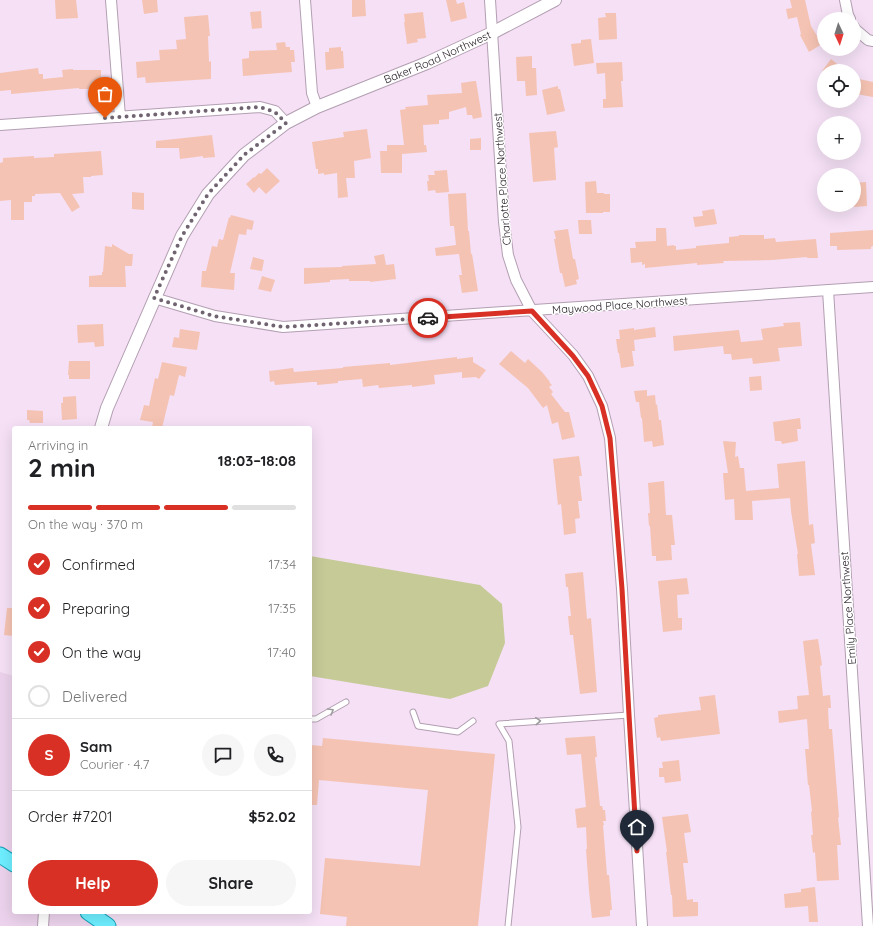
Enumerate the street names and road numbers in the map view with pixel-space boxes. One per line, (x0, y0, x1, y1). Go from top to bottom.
street label: Baker Road Northwest (382, 27, 493, 87)
street label: Charlotte Place Northwest (490, 112, 514, 246)
street label: Maywood Place Northwest (552, 293, 689, 317)
street label: Emily Place Northwest (837, 551, 859, 665)

